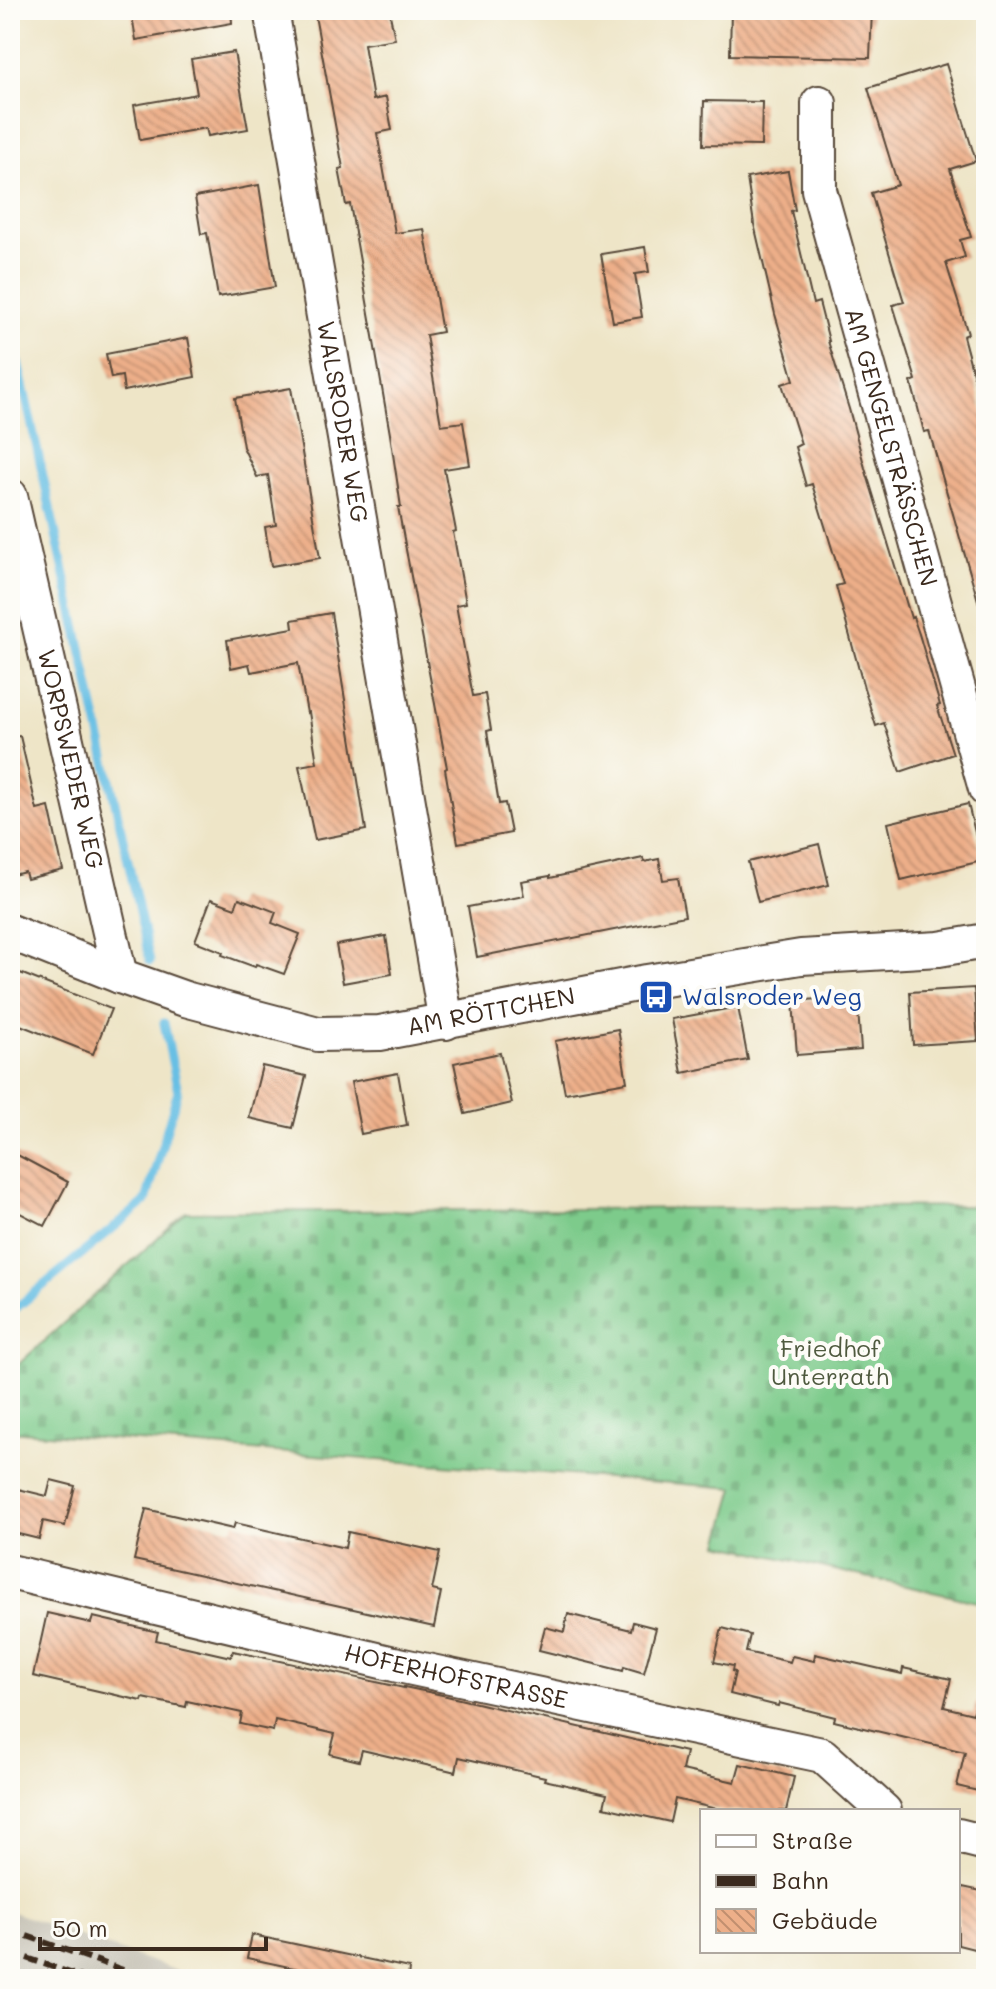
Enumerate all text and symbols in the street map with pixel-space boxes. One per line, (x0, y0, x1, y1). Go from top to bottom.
street label: AM GENGELSTRÄSSCHEN (839, 304, 946, 589)
street label: WALSRODER WEG (311, 318, 376, 525)
street label: WORPSWEDER WEG (32, 646, 112, 872)
bus stop icon: Walsroder Weg (637, 978, 675, 1016)
street label: AM RÖTTCHEN (404, 979, 577, 1042)
place label: Walsroder Weg (682, 980, 862, 1011)
park label: Friedhof Unterrath (771, 1332, 889, 1391)
street label: HOFERHOFSTRASSE (341, 1636, 571, 1715)
legend (700, 1809, 960, 1953)
text: Straße (772, 1824, 853, 1855)
text: Bahn (772, 1864, 829, 1895)
scale bar (40, 1901, 266, 1951)
text: Gebäude (772, 1904, 878, 1935)
text: 50 m (52, 1912, 108, 1943)

